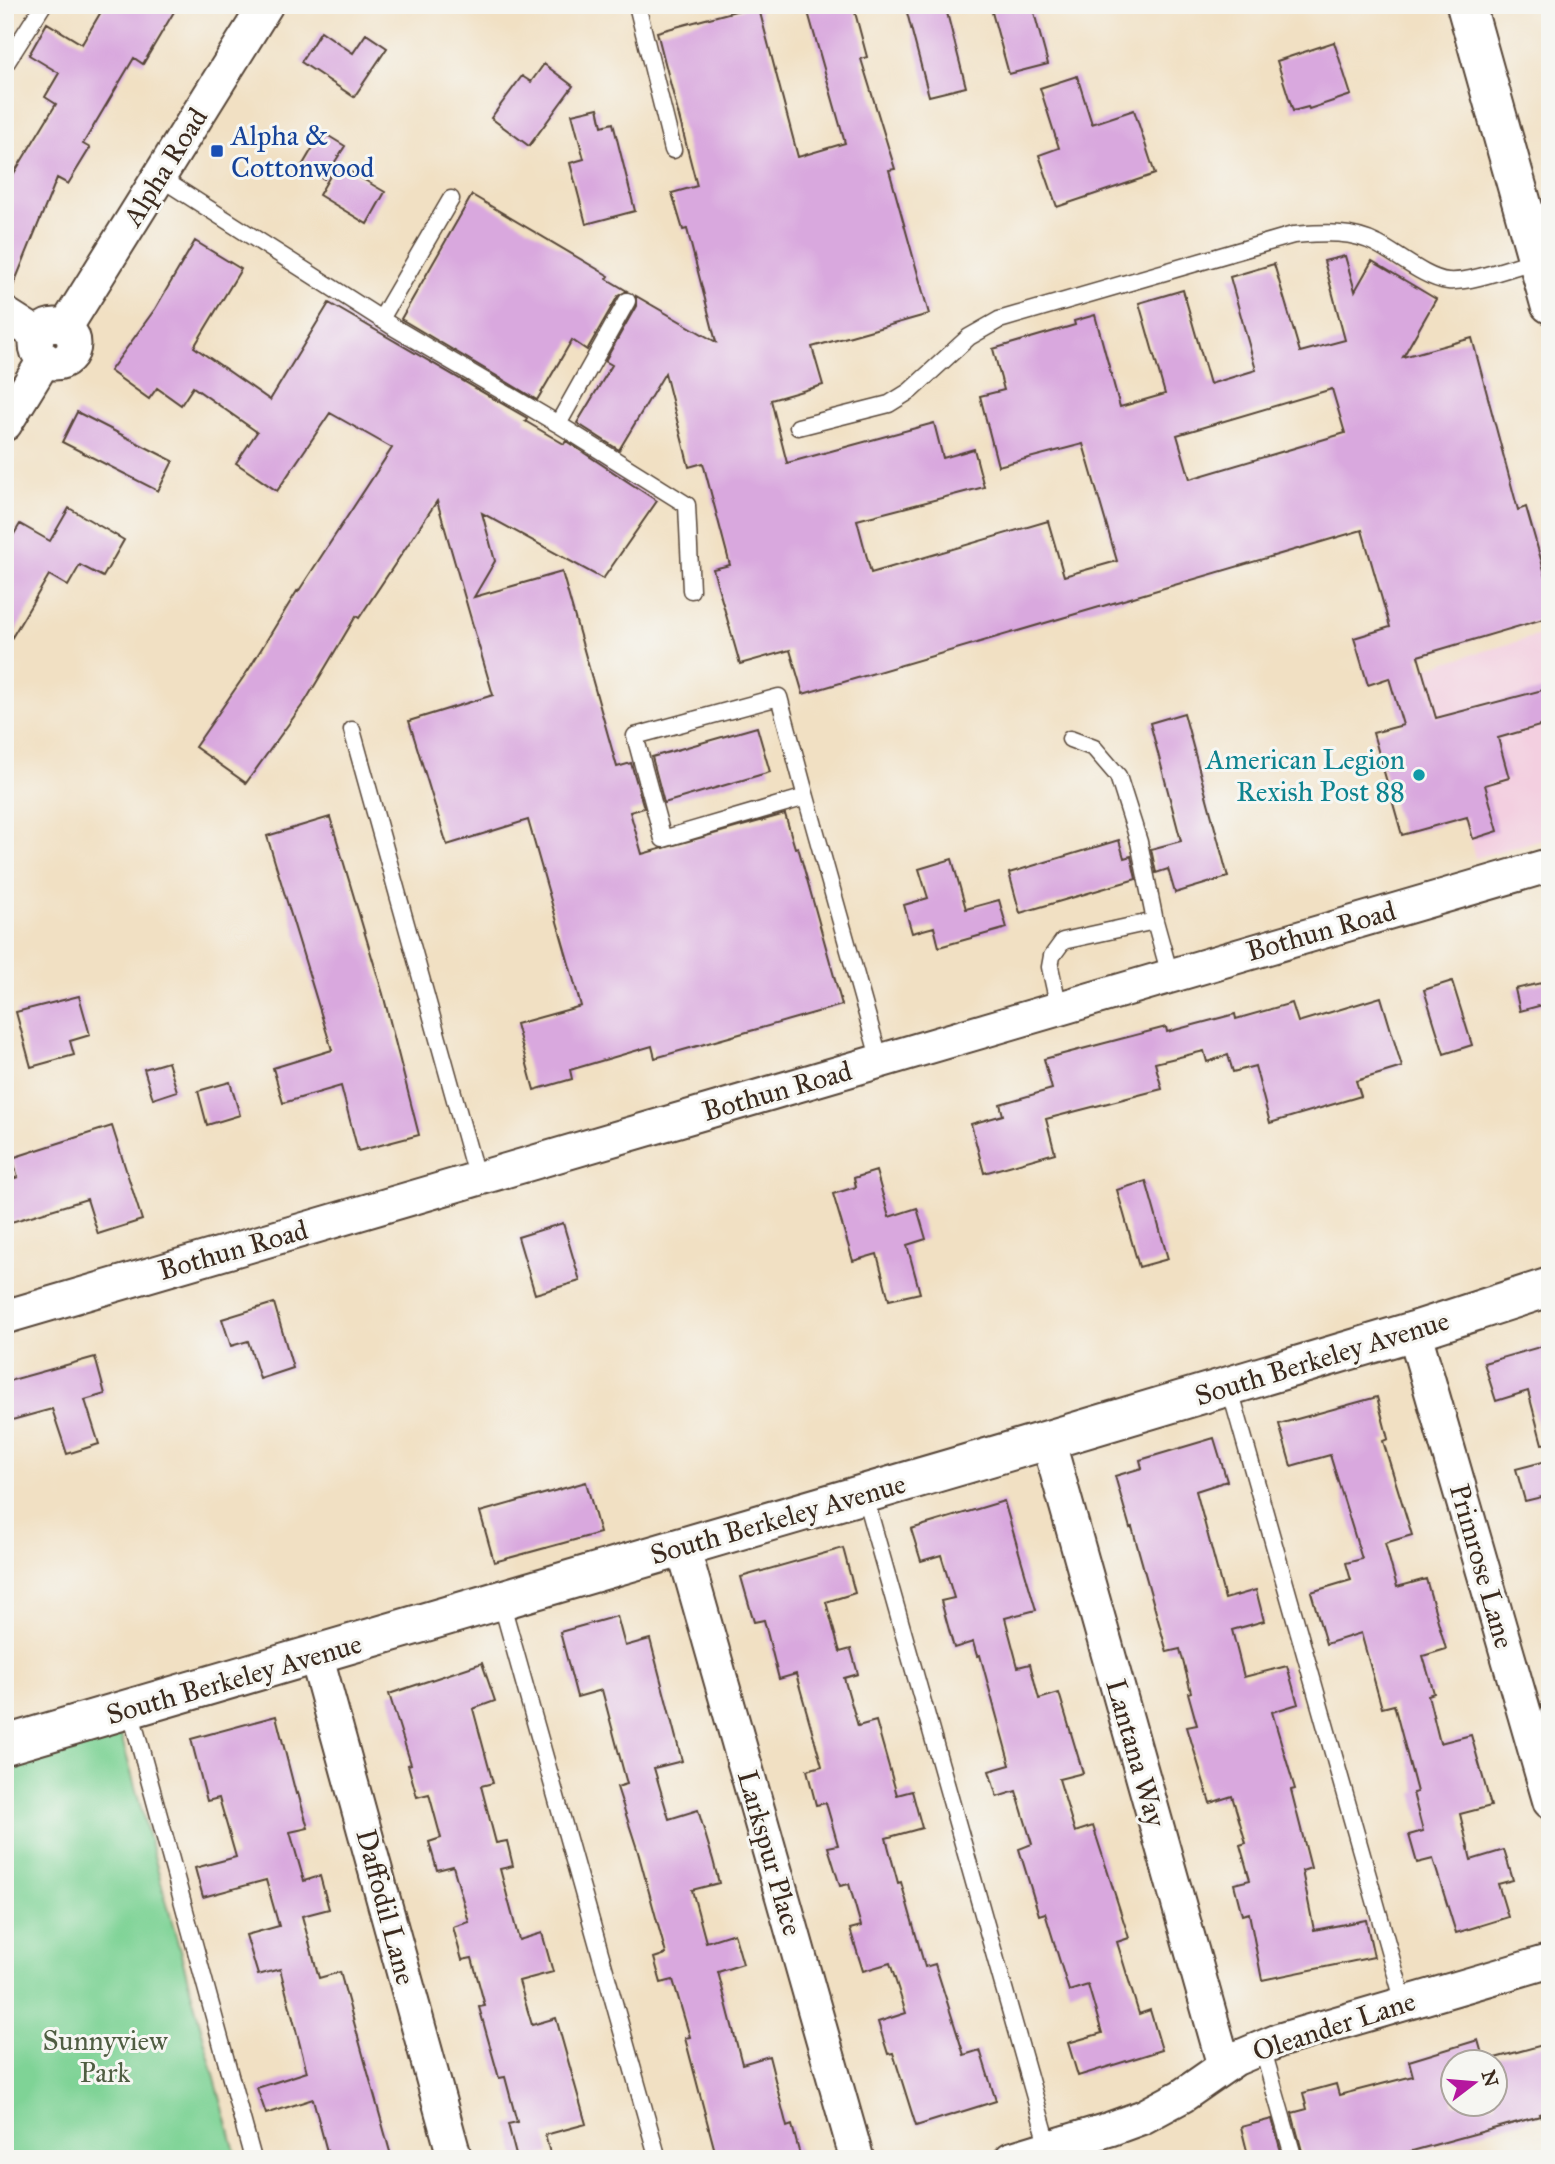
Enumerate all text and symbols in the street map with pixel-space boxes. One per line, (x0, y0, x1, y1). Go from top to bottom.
street label: Alpha Road (114, 101, 215, 234)
place label: Alpha & Cottonwood (230, 118, 374, 185)
marker: Alpha & Cottonwood (209, 143, 225, 159)
place label: American Legion Rexish Post 88 (1205, 742, 1405, 809)
marker: American Legion Rexish Post 88 (1411, 767, 1427, 783)
street label: Bothun Road (1242, 893, 1400, 969)
street label: Bothun Road (698, 1053, 856, 1129)
street label: Bothun Road (154, 1212, 312, 1288)
street label: South Berkeley Avenue (1191, 1303, 1453, 1413)
street label: South Berkeley Avenue (646, 1466, 910, 1572)
street label: Primrose Lane (1442, 1480, 1522, 1652)
street label: South Berkeley Avenue (102, 1626, 366, 1732)
street label: Lantana Way (1098, 1675, 1174, 1832)
street label: Larkspur Place (730, 1766, 810, 1940)
street label: Daffodil Lane (348, 1825, 424, 1989)
street label: Oleander Lane (1248, 1983, 1420, 2069)
park label: Sunnyview Park (42, 2023, 168, 2090)
north arrow (1440, 2048, 1510, 2118)
text: N (1477, 2068, 1503, 2089)

